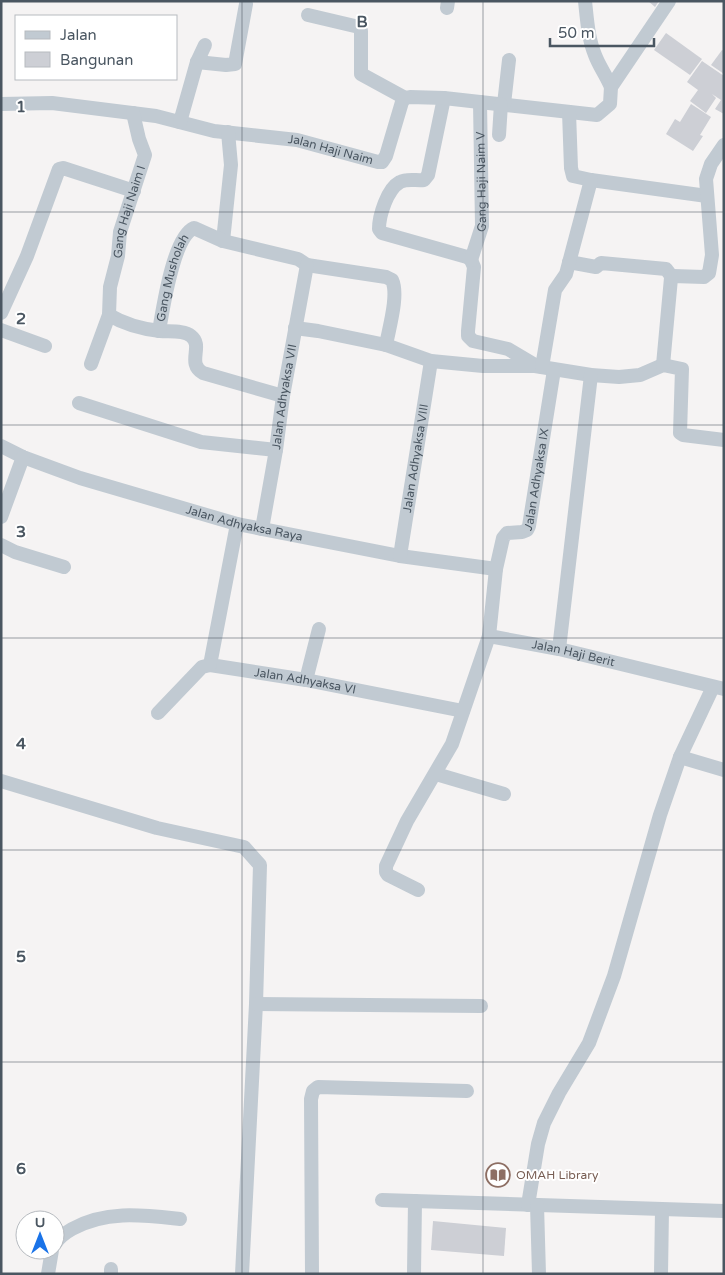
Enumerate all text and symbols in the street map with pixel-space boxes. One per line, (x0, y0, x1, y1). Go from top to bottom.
text: B (356, 12, 368, 32)
legend (15, 15, 178, 80)
scale bar (550, 15, 654, 47)
text: 50 m (558, 24, 595, 42)
text: Jalan (60, 26, 97, 44)
text: Bangunan (60, 51, 133, 69)
text: 1 (16, 97, 26, 117)
street label: Gang Haji Naim V (473, 131, 490, 234)
street label: Jalan Haji Naim (287, 132, 375, 167)
street label: Gang Haji Naim I (111, 164, 148, 259)
street label: Gang Musholah (154, 231, 192, 323)
text: 2 (16, 309, 26, 329)
street label: Jalan Adhyaksa VII (269, 343, 299, 450)
street label: Jalan Adhyaksa VIII (400, 403, 431, 514)
street label: Jalan Adhyaksa IX (521, 427, 552, 533)
street label: Jalan Adhyaksa Raya (184, 502, 304, 544)
text: 3 (16, 522, 26, 542)
street label: Jalan Haji Berit (531, 637, 617, 669)
street label: Jalan Adhyaksa VI (253, 665, 357, 697)
text: 4 (16, 734, 26, 754)
text: 5 (16, 947, 26, 967)
text: 6 (16, 1159, 26, 1179)
library icon: OMAH Library (485, 1162, 511, 1188)
place label: OMAH Library (516, 1168, 599, 1182)
north arrow (15, 1210, 65, 1260)
text: U (35, 1214, 45, 1231)

